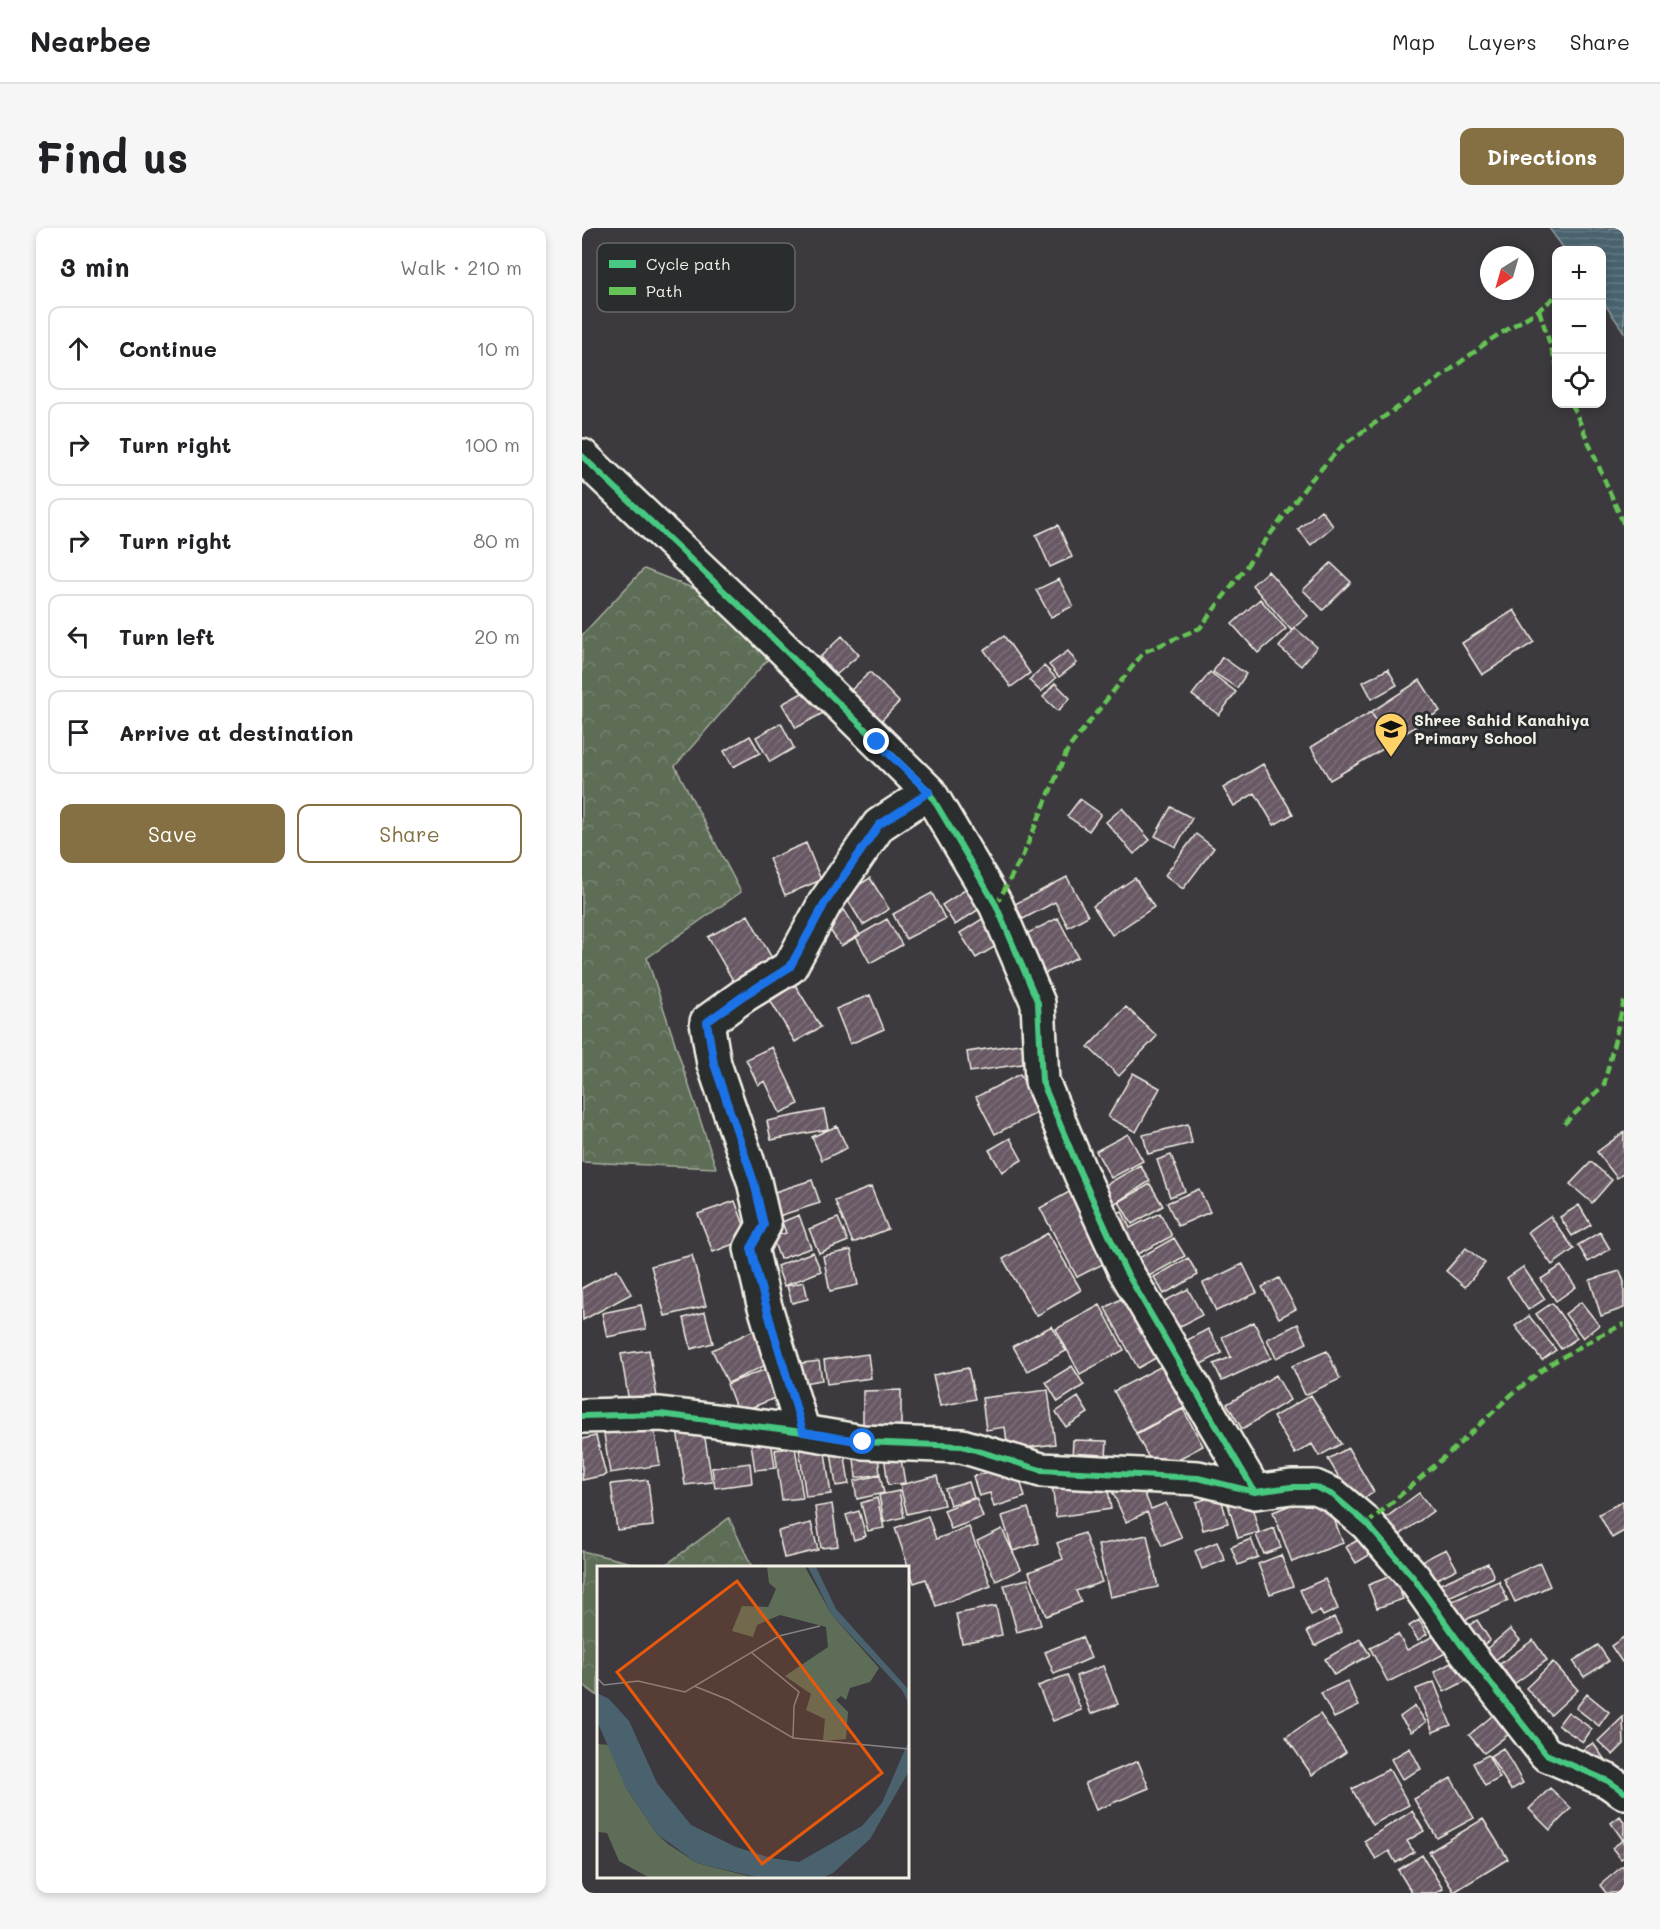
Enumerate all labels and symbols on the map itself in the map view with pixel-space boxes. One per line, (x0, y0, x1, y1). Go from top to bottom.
legend (597, 243, 795, 312)
north arrow (1480, 246, 1534, 300)
text: Cycle path (646, 253, 730, 274)
text: Path (646, 280, 682, 301)
place label: Shree Sahid Kanahiya Primary School (1414, 709, 1590, 748)
school or university icon: Shree Sahid Kanahiya Primary School (1373, 711, 1409, 758)
route end (863, 728, 889, 754)
route start (849, 1428, 875, 1454)
inset map (597, 1566, 909, 1878)

